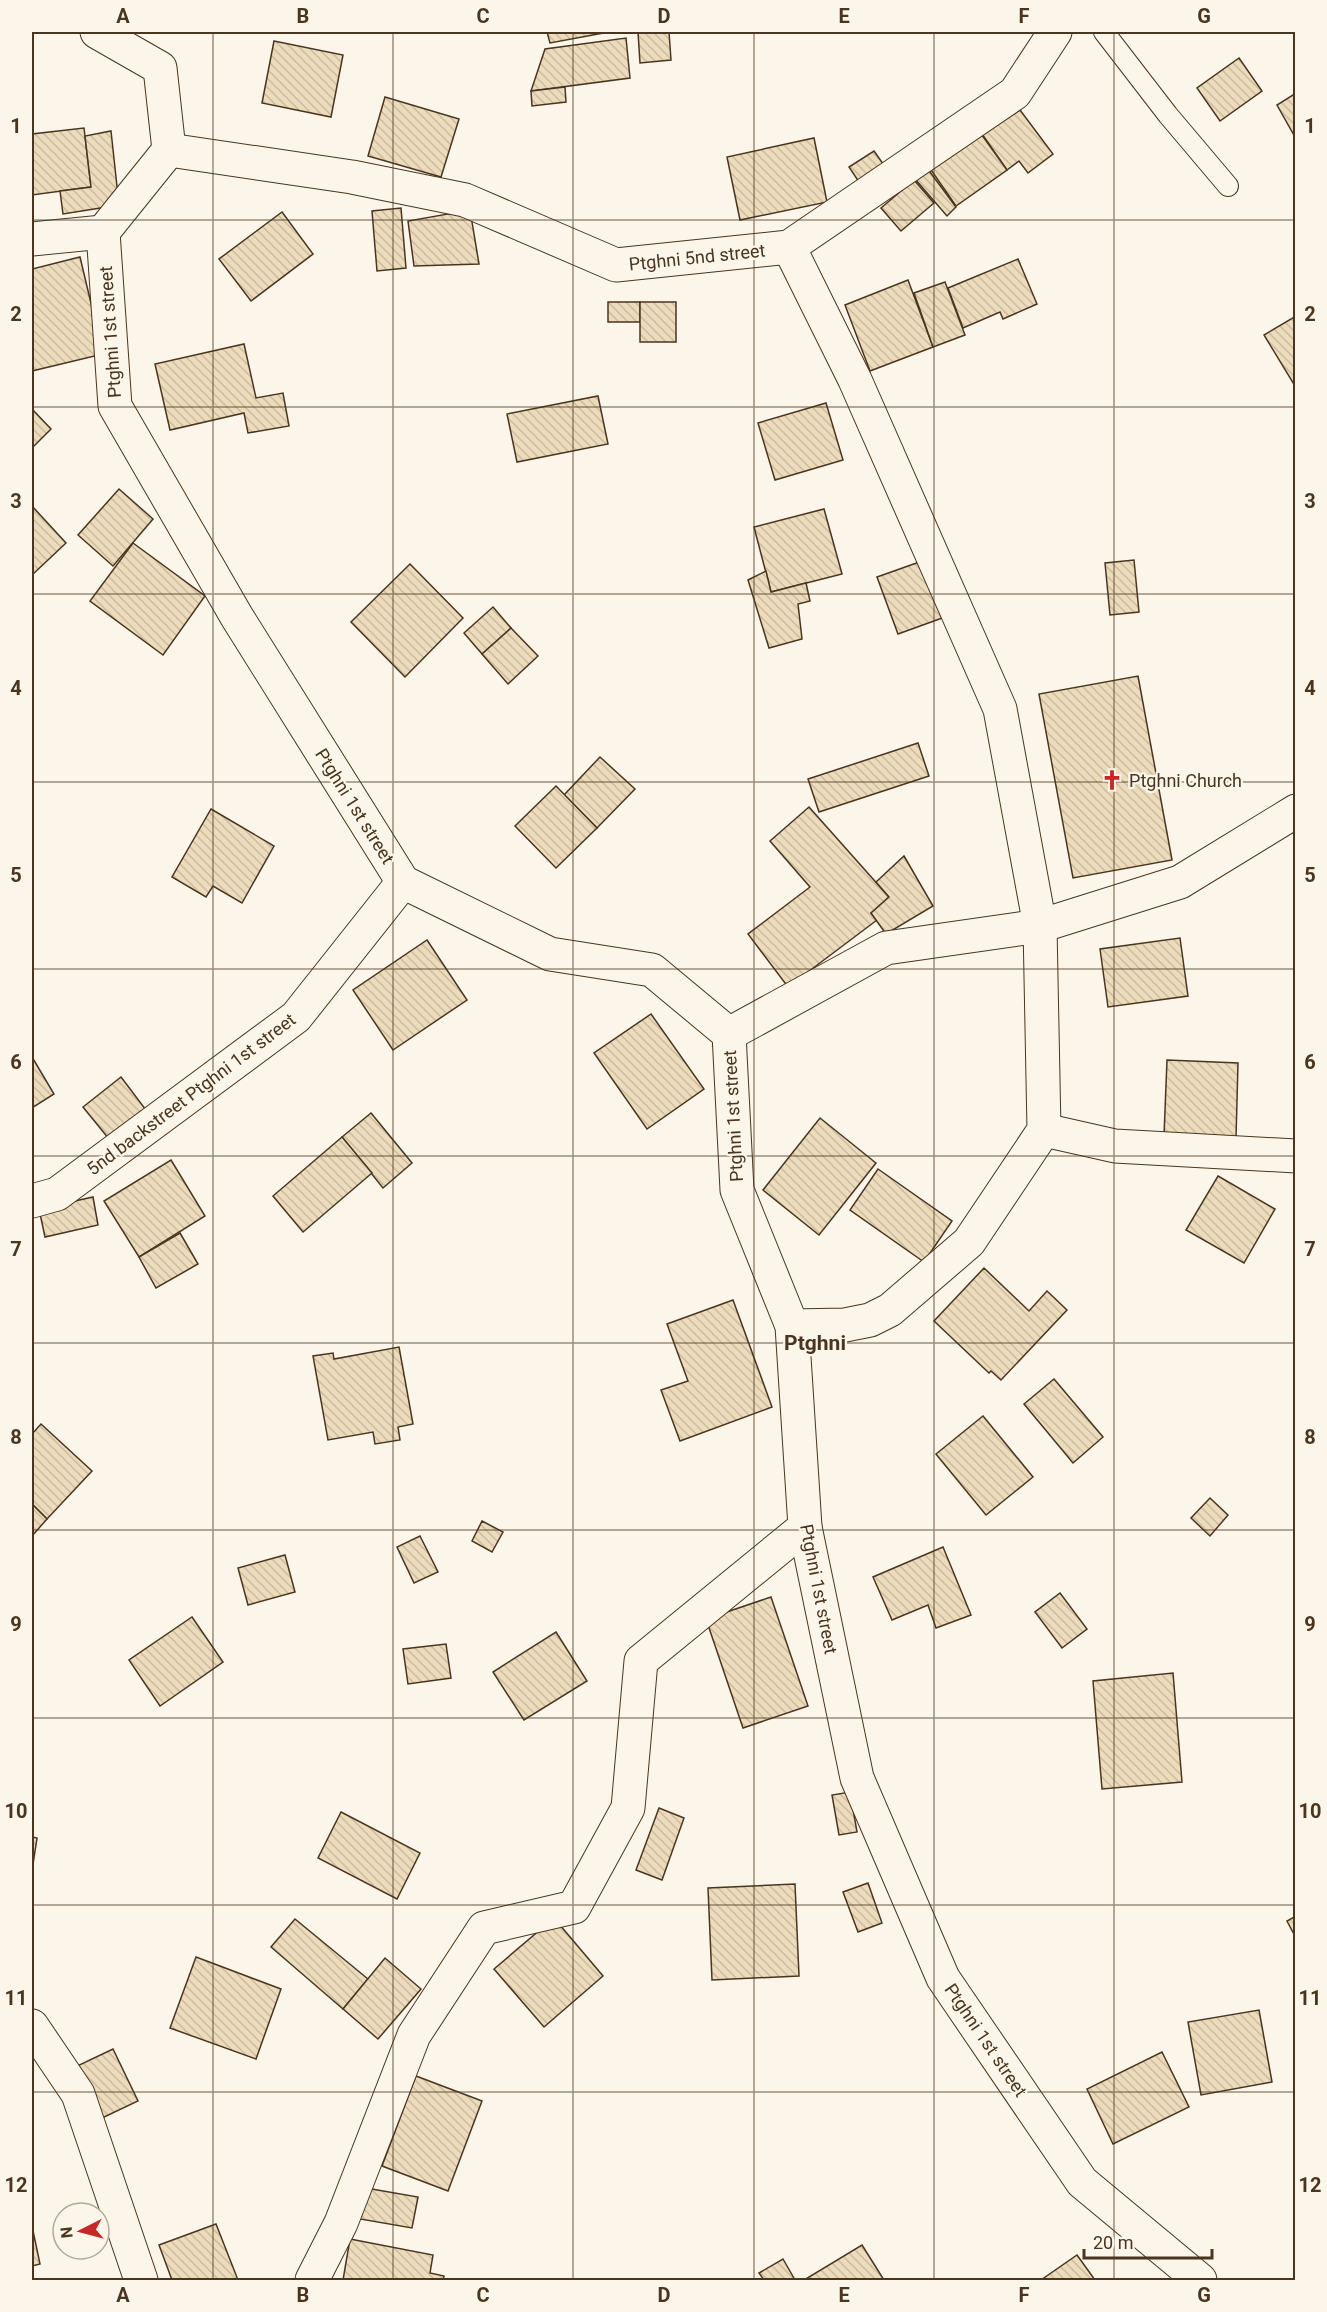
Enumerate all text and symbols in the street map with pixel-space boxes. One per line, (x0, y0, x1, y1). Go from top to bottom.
text: A (116, 4, 130, 28)
text: B (297, 4, 309, 28)
text: C (476, 4, 490, 28)
text: D (658, 4, 671, 28)
text: E (838, 4, 850, 28)
text: F (1019, 4, 1030, 28)
text: G (1197, 4, 1211, 28)
text: 1 (10, 114, 22, 138)
text: 1 (1304, 114, 1316, 138)
street label: Ptghni 5nd street (628, 239, 766, 275)
street label: Ptghni 1st street (95, 265, 125, 399)
text: 2 (10, 302, 22, 326)
text: 2 (1304, 302, 1316, 326)
text: 3 (10, 489, 22, 513)
text: 3 (1304, 489, 1316, 513)
text: 4 (10, 676, 22, 700)
text: 4 (1304, 676, 1316, 700)
street label: Ptghni 1st street (311, 744, 399, 868)
church icon: Ptghni Church (1100, 768, 1124, 792)
place label: Ptghni Church (1129, 770, 1242, 791)
text: 5 (10, 863, 22, 887)
text: 5 (1304, 863, 1316, 887)
street label: 5nd backstreet Ptghni 1st street (83, 1009, 300, 1179)
street label: Ptghni 1st street (719, 1049, 747, 1182)
text: 6 (10, 1050, 22, 1074)
text: 6 (1304, 1050, 1316, 1074)
text: 7 (10, 1237, 22, 1261)
text: 7 (1304, 1237, 1316, 1261)
district label: Ptghni (784, 1331, 846, 1355)
text: 8 (10, 1425, 22, 1449)
text: 8 (1304, 1425, 1316, 1449)
street label: Ptghni 1st street (796, 1522, 842, 1656)
text: 9 (10, 1612, 22, 1636)
text: 9 (1304, 1612, 1316, 1636)
text: 10 (5, 1799, 27, 1823)
text: 10 (1299, 1799, 1321, 1823)
street label: Ptghni 1st street (940, 1979, 1032, 2101)
text: 11 (5, 1986, 27, 2010)
text: 11 (1299, 1986, 1321, 2010)
text: 12 (5, 2173, 27, 2197)
text: 12 (1299, 2173, 1321, 2197)
north arrow (51, 2201, 111, 2261)
scale bar (1084, 2222, 1212, 2260)
text: N (57, 2226, 77, 2239)
text: 20 m (1093, 2232, 1133, 2253)
text: A (116, 2283, 130, 2307)
text: B (297, 2283, 309, 2307)
text: C (476, 2283, 490, 2307)
text: D (658, 2283, 671, 2307)
text: E (838, 2283, 850, 2307)
text: F (1019, 2283, 1030, 2307)
text: G (1197, 2283, 1211, 2307)

